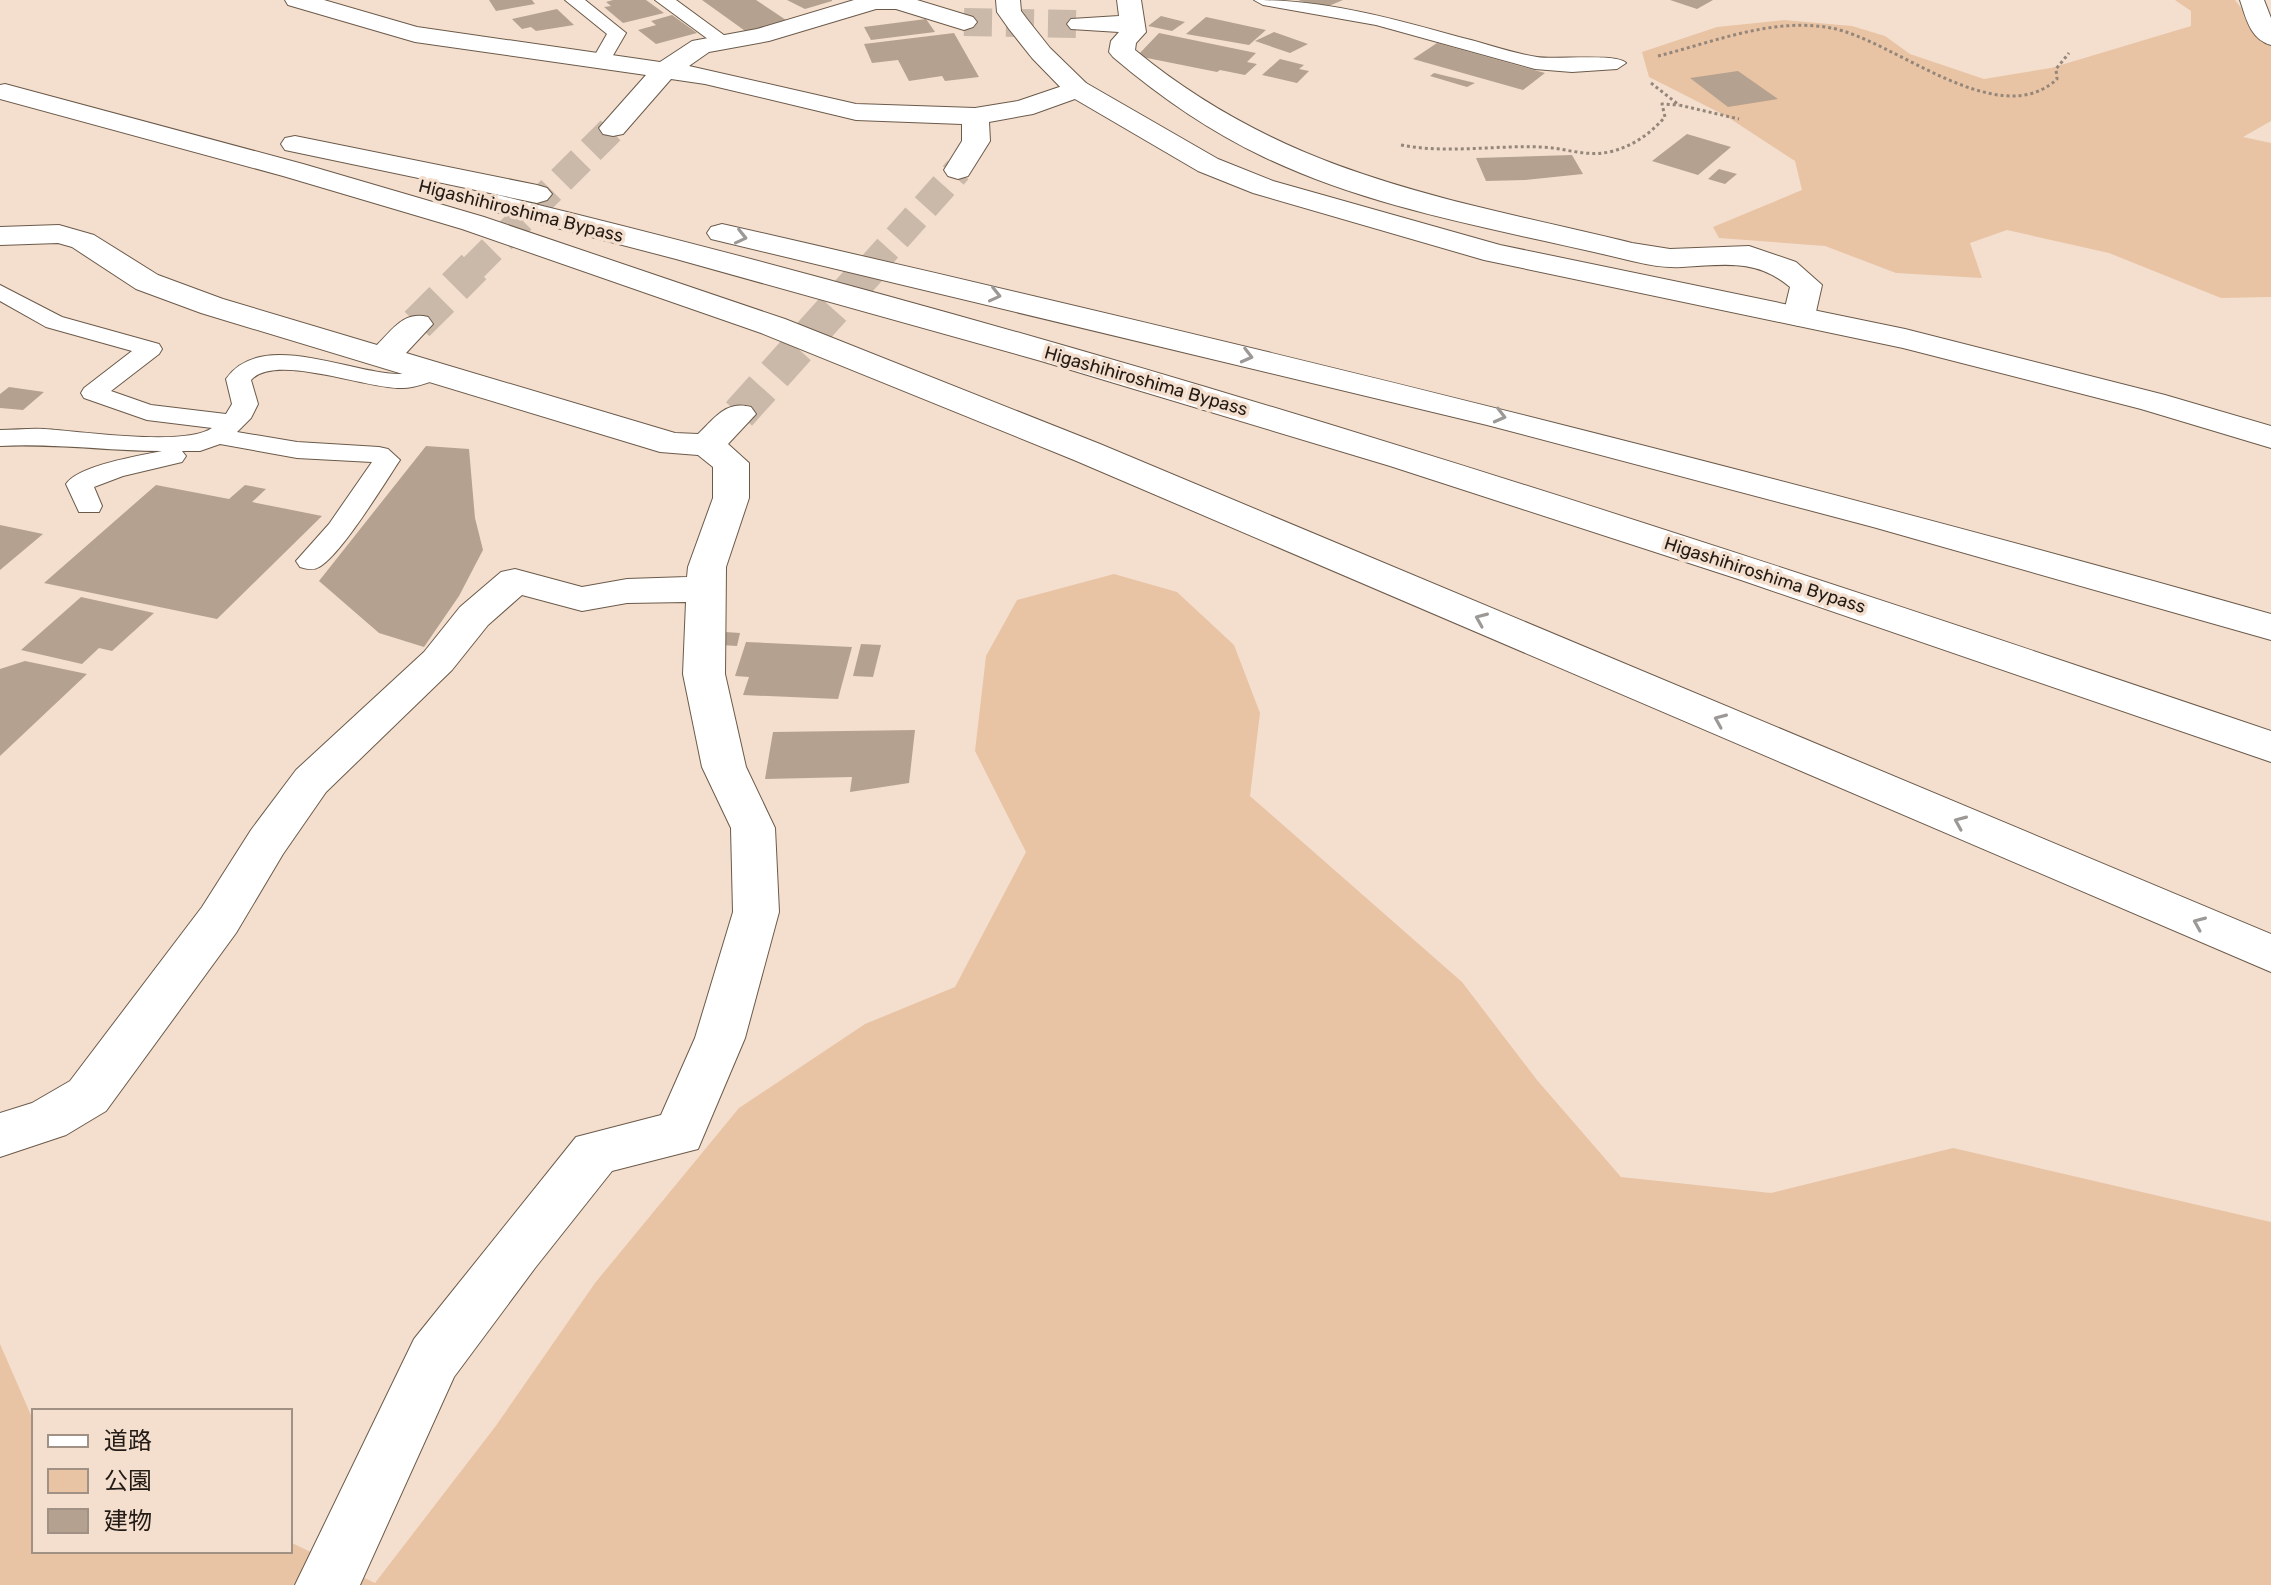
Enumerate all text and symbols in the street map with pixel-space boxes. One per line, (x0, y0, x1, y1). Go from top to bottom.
street label: Higashihiroshima Bypass (416, 175, 626, 247)
one-way arrow (734, 228, 747, 245)
one-way arrow (987, 286, 1001, 303)
street label: Higashihiroshima Bypass (1042, 341, 1250, 421)
one-way arrow (1240, 346, 1254, 363)
one-way arrow (1493, 407, 1506, 424)
street label: Higashihiroshima Bypass (1661, 532, 1869, 618)
one-way arrow (1475, 613, 1489, 629)
one-way arrow (1714, 714, 1729, 730)
one-way arrow (1954, 815, 1968, 831)
one-way arrow (2193, 917, 2207, 933)
legend (32, 1409, 292, 1553)
text: 道路 (104, 1427, 152, 1455)
text: 公園 (104, 1467, 152, 1495)
text: 建物 (104, 1507, 152, 1535)

